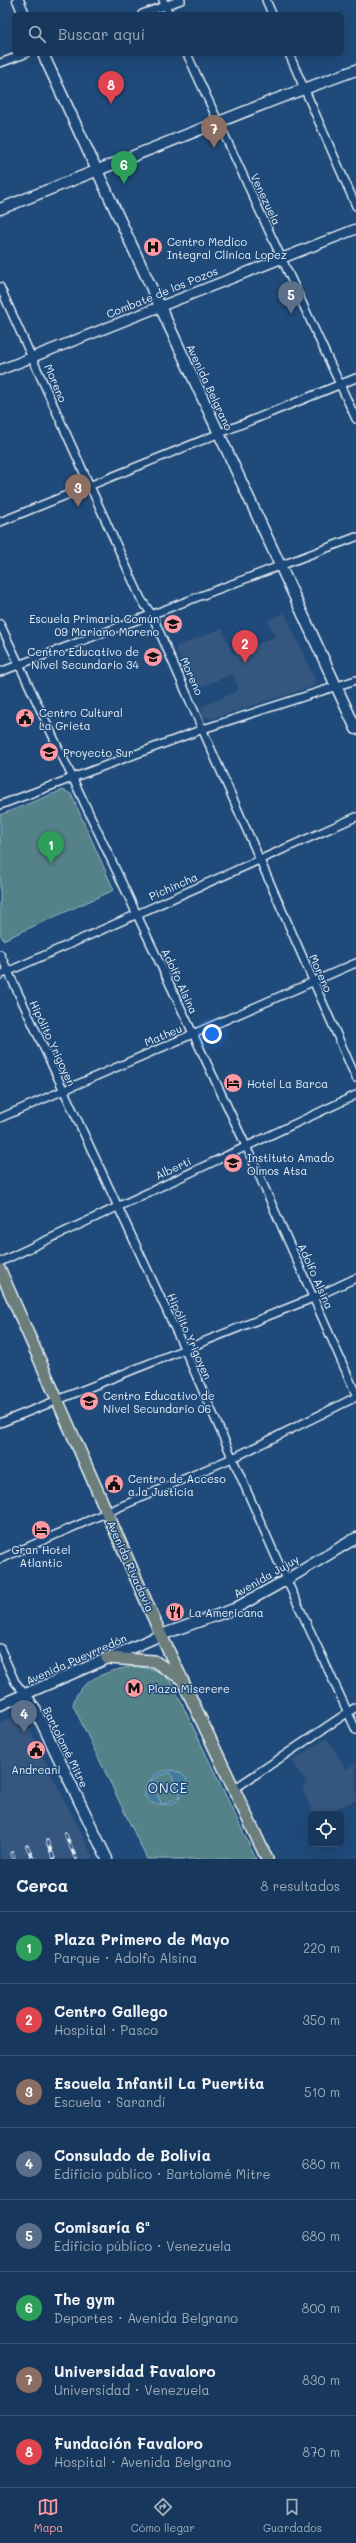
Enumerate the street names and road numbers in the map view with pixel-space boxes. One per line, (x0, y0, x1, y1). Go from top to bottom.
street label: Venezuela (248, 171, 285, 227)
street label: Combate de los Pozos (104, 263, 220, 321)
street label: Avenida Belgrano (183, 341, 237, 433)
street label: Moreno (41, 362, 71, 405)
street label: Moreno (177, 655, 207, 698)
street label: Pichincha (146, 869, 200, 903)
street label: Adolfo Alsina (158, 946, 202, 1016)
street label: Moreno (306, 952, 336, 995)
street label: Hipólito Yrigoyen (27, 998, 79, 1088)
street label: Matheu (142, 1020, 184, 1050)
street label: Alberti (153, 1153, 193, 1183)
street label: Adolfo Alsina (295, 1241, 337, 1311)
street label: Hipólito Yrigoyen (164, 1290, 216, 1382)
street label: Avenida Rivadavia (104, 1518, 158, 1614)
street label: Avenida Jujuy (230, 1551, 302, 1601)
street label: Avenida Pueyrredón (23, 1630, 129, 1688)
street label: Bartolomé Mitre (40, 1704, 92, 1790)

